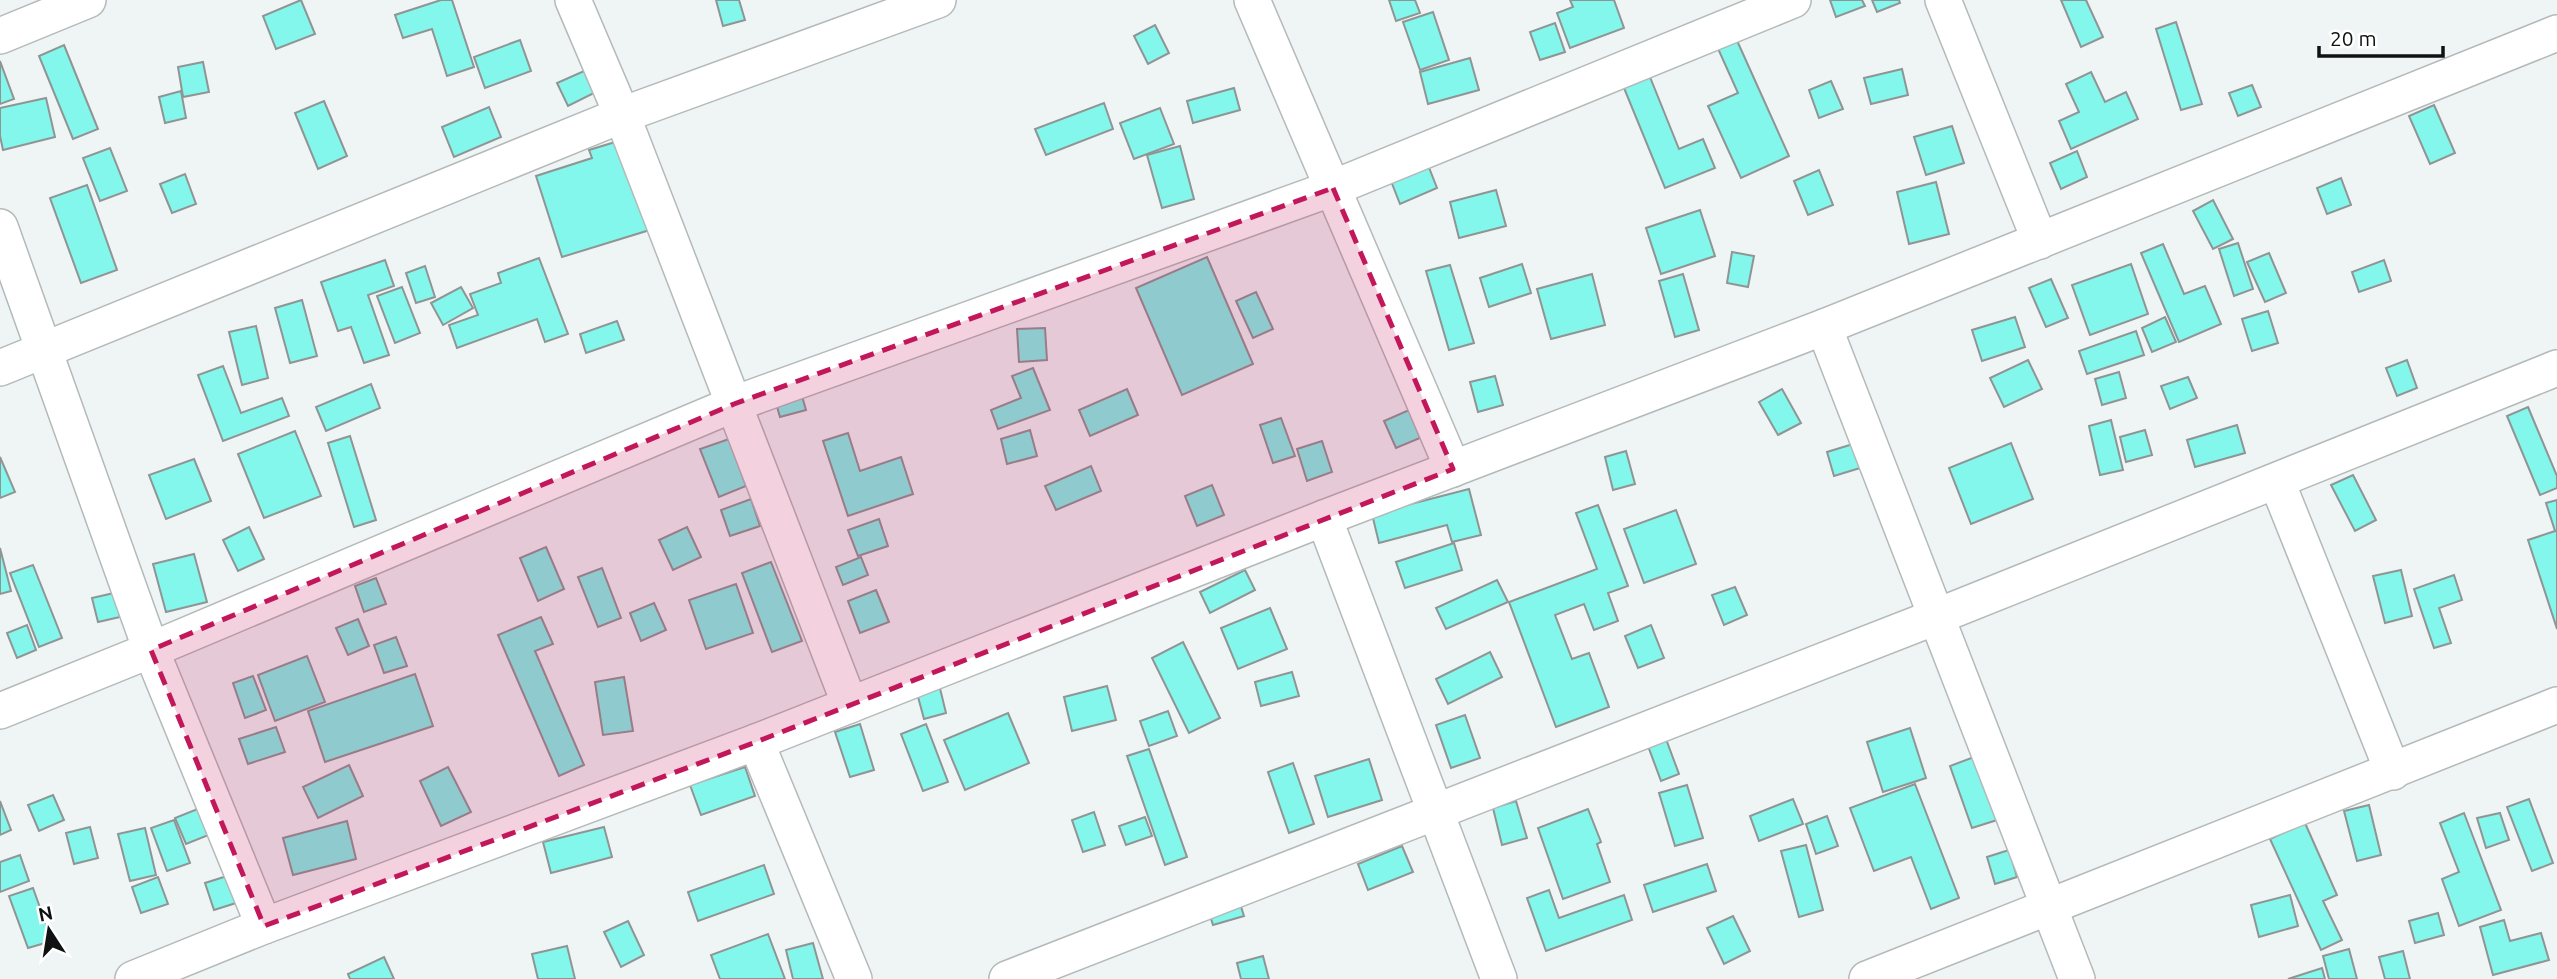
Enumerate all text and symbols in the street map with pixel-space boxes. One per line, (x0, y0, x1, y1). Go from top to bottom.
scale bar (2319, 14, 2443, 58)
text: 20 m (2330, 26, 2377, 50)
north arrow (14, 895, 84, 965)
text: N (36, 901, 55, 926)

